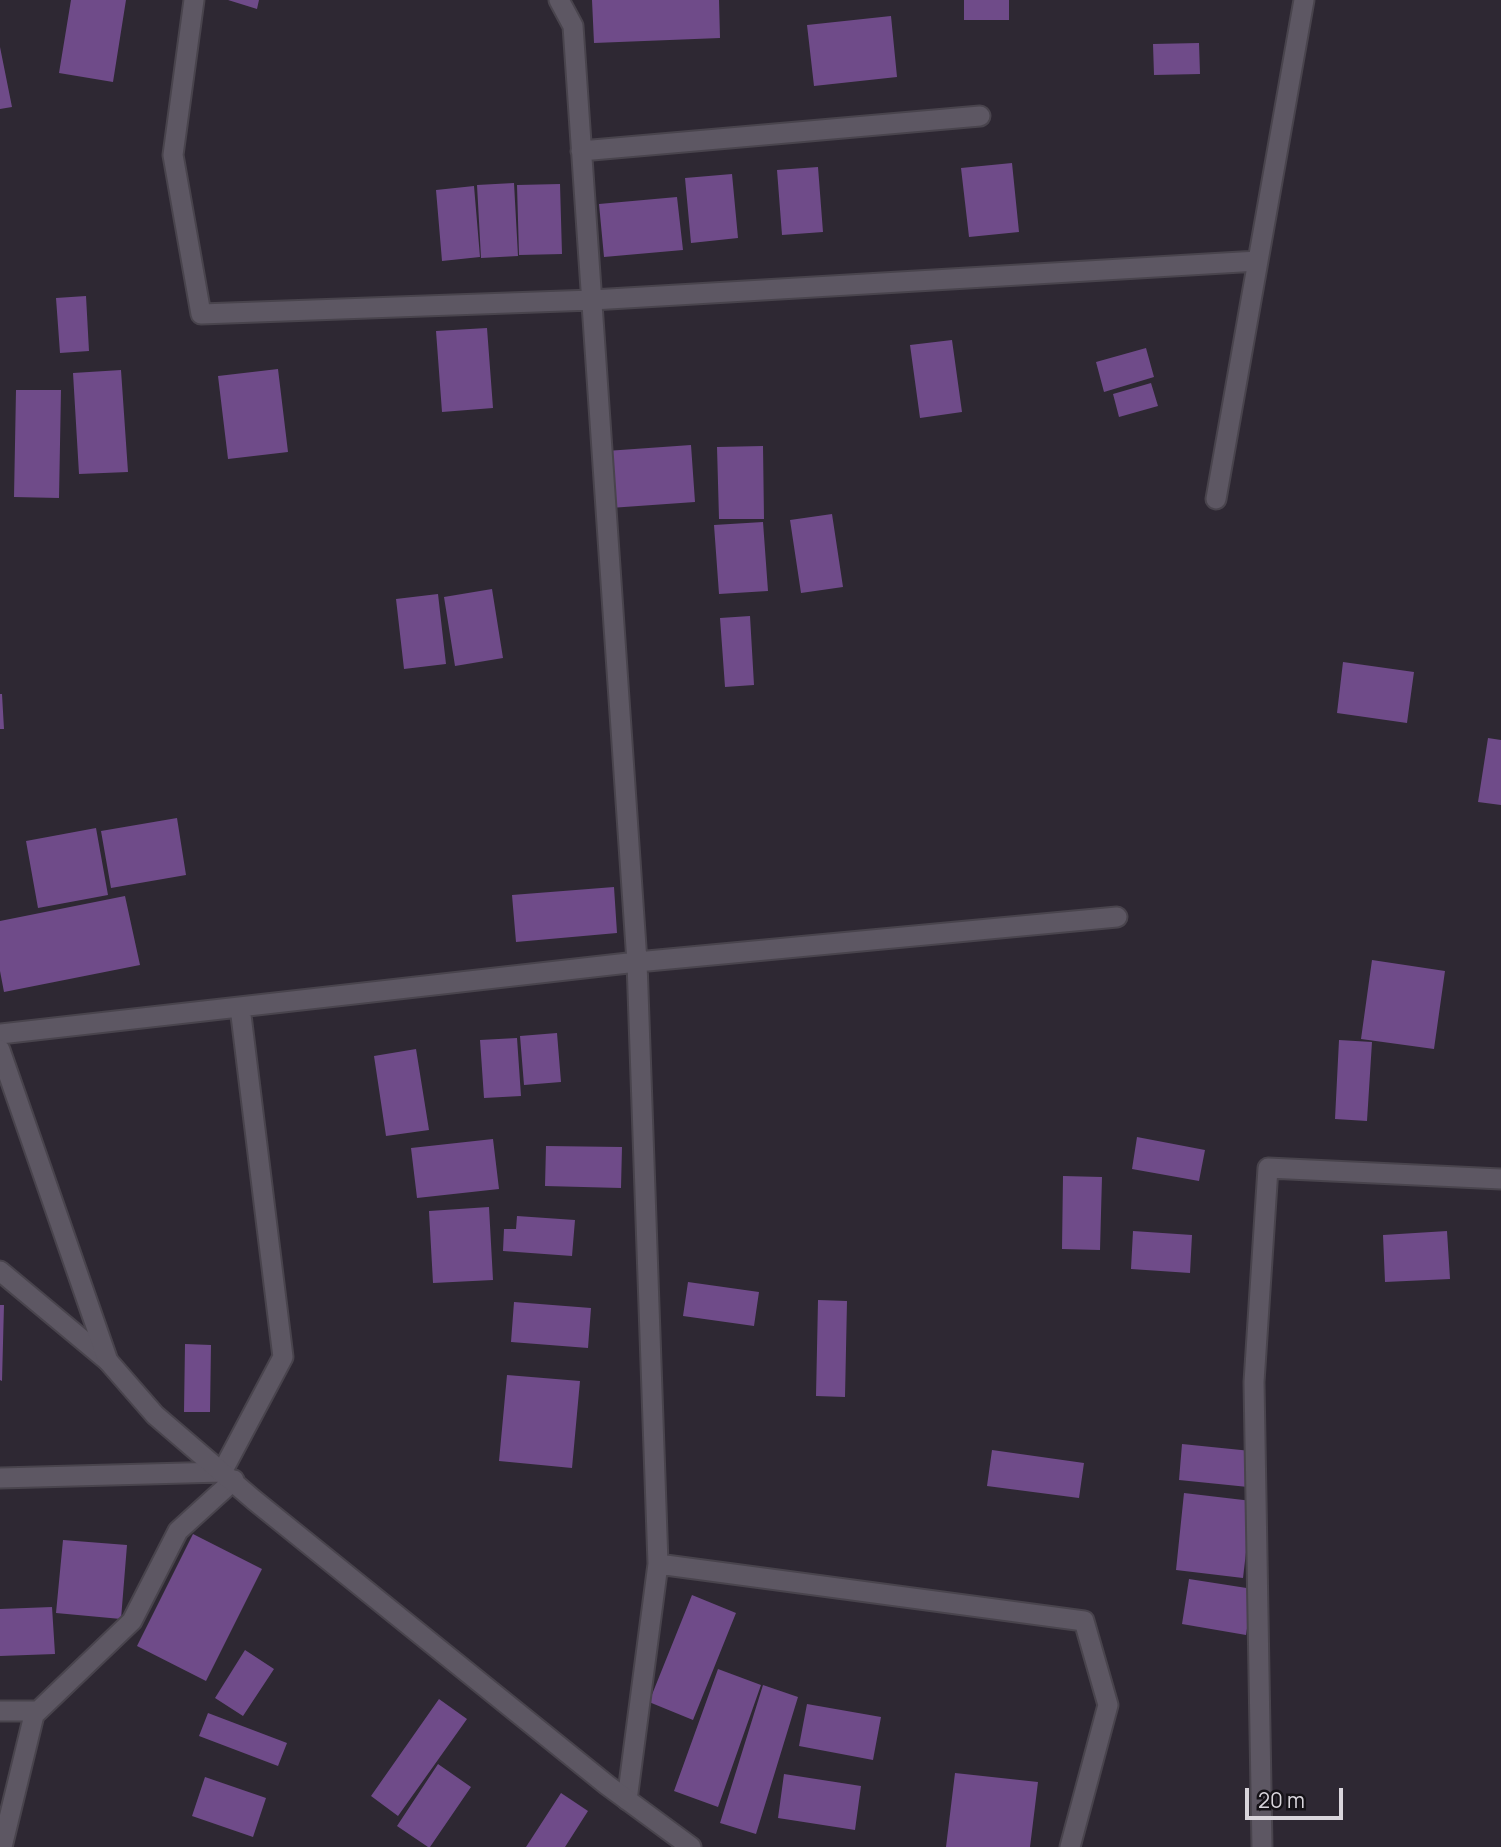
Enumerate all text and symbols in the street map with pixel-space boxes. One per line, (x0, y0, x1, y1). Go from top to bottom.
scale bar (1249, 1773, 1347, 1817)
text: 20 m (1258, 1786, 1305, 1814)

